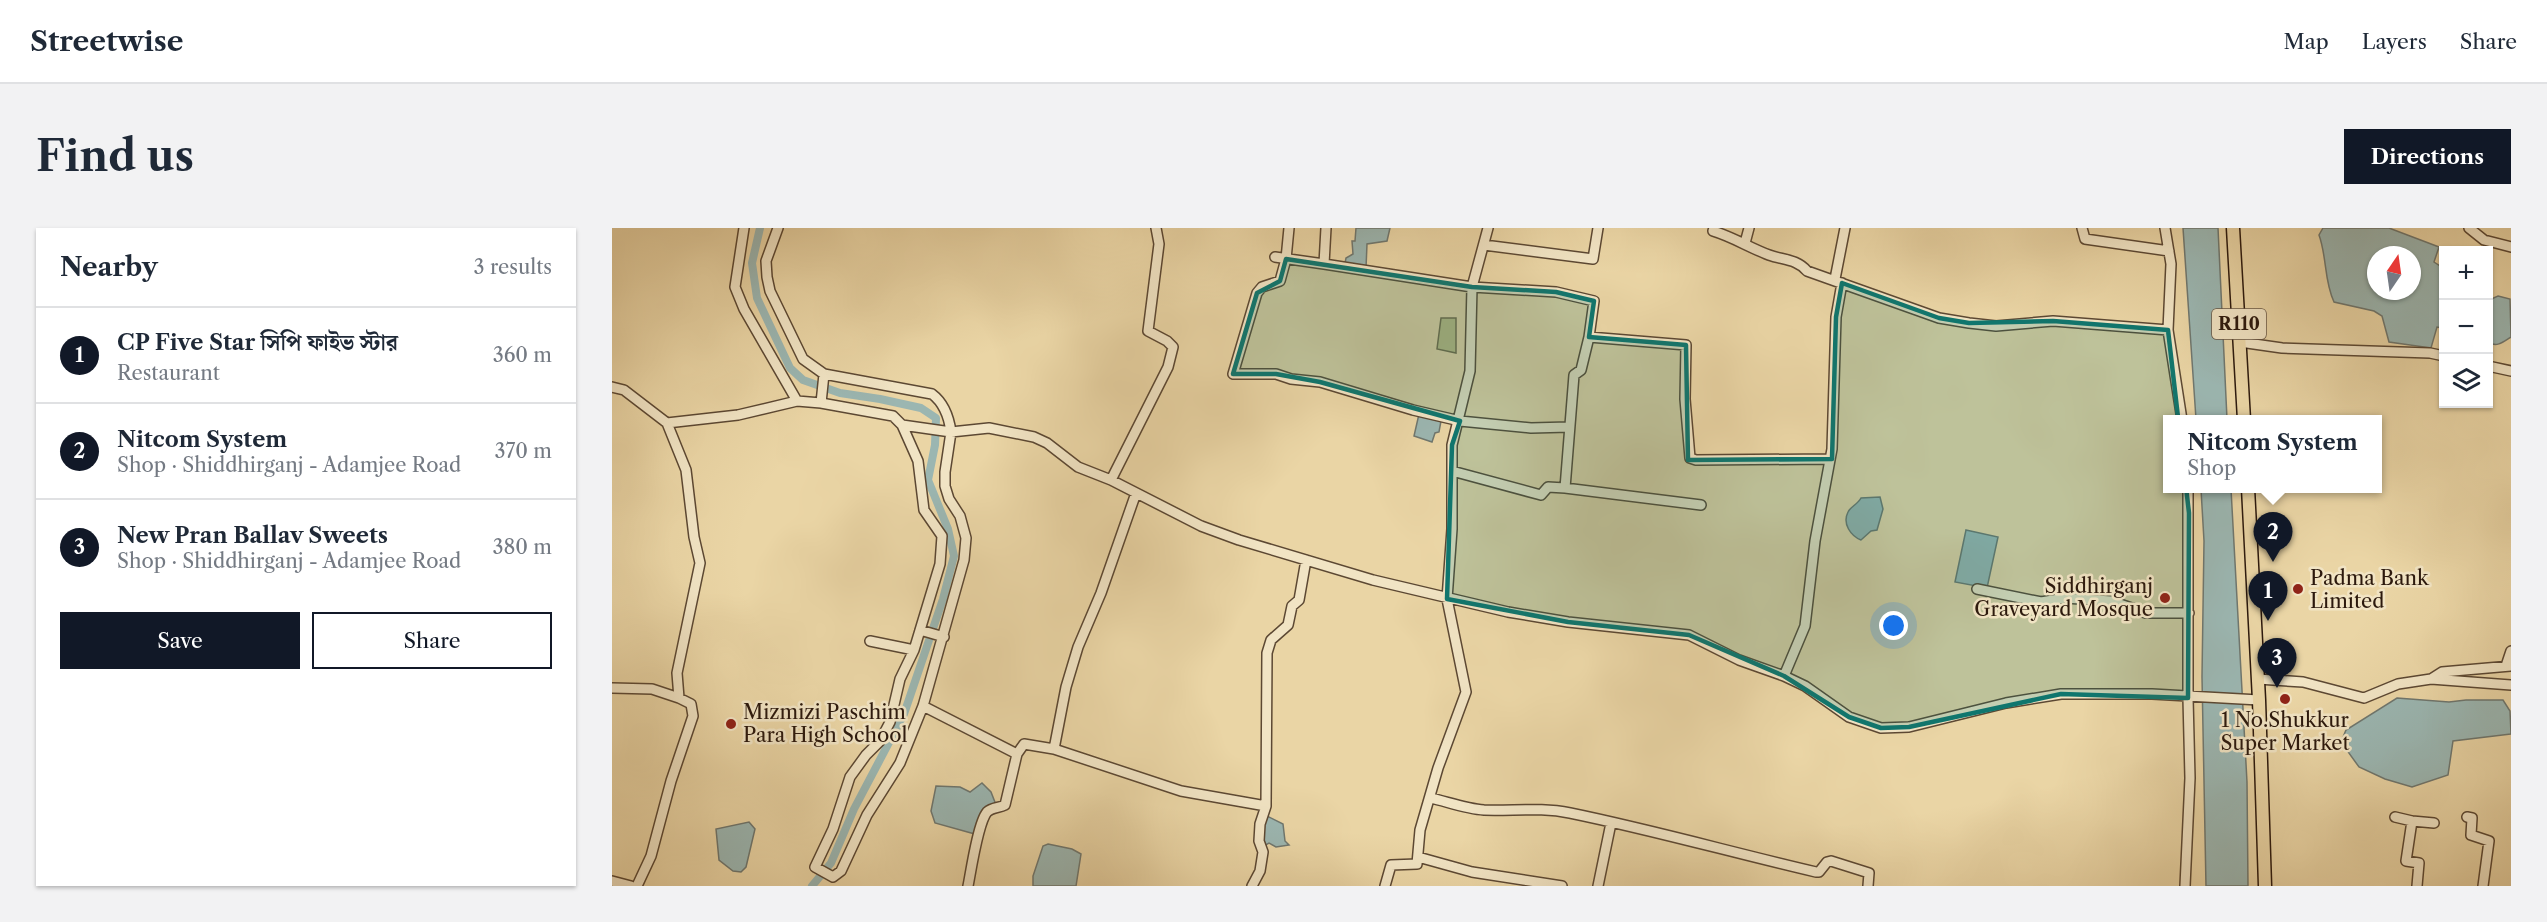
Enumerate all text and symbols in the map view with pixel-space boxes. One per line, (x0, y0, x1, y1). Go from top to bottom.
text: Streetwise (30, 24, 184, 58)
text: Map (2284, 29, 2329, 54)
text: Layers (2362, 29, 2427, 54)
text: Share (2460, 29, 2517, 54)
button: Directions (2344, 129, 2511, 184)
text: Find us (36, 130, 194, 182)
north arrow (2367, 246, 2421, 300)
map controls (2439, 246, 2493, 408)
button: + (2439, 246, 2493, 300)
text: Nearby (60, 251, 158, 283)
text: 3 results (474, 255, 552, 279)
button: − (2439, 300, 2493, 354)
road number: R110 (2212, 309, 2266, 339)
text: CP Five Star সিপি ফাইভ স্টার (117, 329, 398, 356)
text: 1 (75, 343, 84, 367)
text: 360 m (493, 343, 552, 367)
button: layers (2439, 354, 2493, 408)
text: Restaurant (117, 361, 220, 385)
popup (2163, 415, 2382, 493)
text: Nitcom System (117, 426, 287, 453)
text: Nitcom System (2187, 429, 2358, 456)
text: 2 (74, 439, 85, 463)
text: 370 m (495, 439, 552, 463)
text: Shop · Shiddhirganj - Adamjee Road (117, 453, 461, 477)
text: Shop (2187, 456, 2236, 480)
pin: 2 (2254, 512, 2292, 562)
text: New Pran Ballav Sweets (117, 522, 388, 549)
text: 3 (74, 535, 85, 559)
text: 380 m (493, 535, 552, 559)
text: Shop · Shiddhirganj - Adamjee Road (117, 549, 461, 573)
place label: Padma Bank Limited (2310, 566, 2430, 613)
pin: 1 (2248, 572, 2288, 621)
place label: Siddhirganj Graveyard Mosque (1974, 574, 2153, 621)
marker: Padma Bank Limited (2291, 582, 2305, 596)
marker: Siddhirganj Graveyard Mosque (2158, 591, 2172, 605)
your location (1879, 611, 1908, 640)
button: Save (60, 612, 300, 669)
button: Share (312, 612, 552, 669)
pin: 3 (2258, 638, 2296, 688)
marker: 1 No.Shukkur Super Market (2278, 692, 2292, 706)
place label: Mizmizi Paschim Para High School (743, 700, 908, 747)
place label: 1 No.Shukkur Super Market (2220, 708, 2350, 755)
marker: Mizmizi Paschim Para High School (724, 717, 738, 731)

